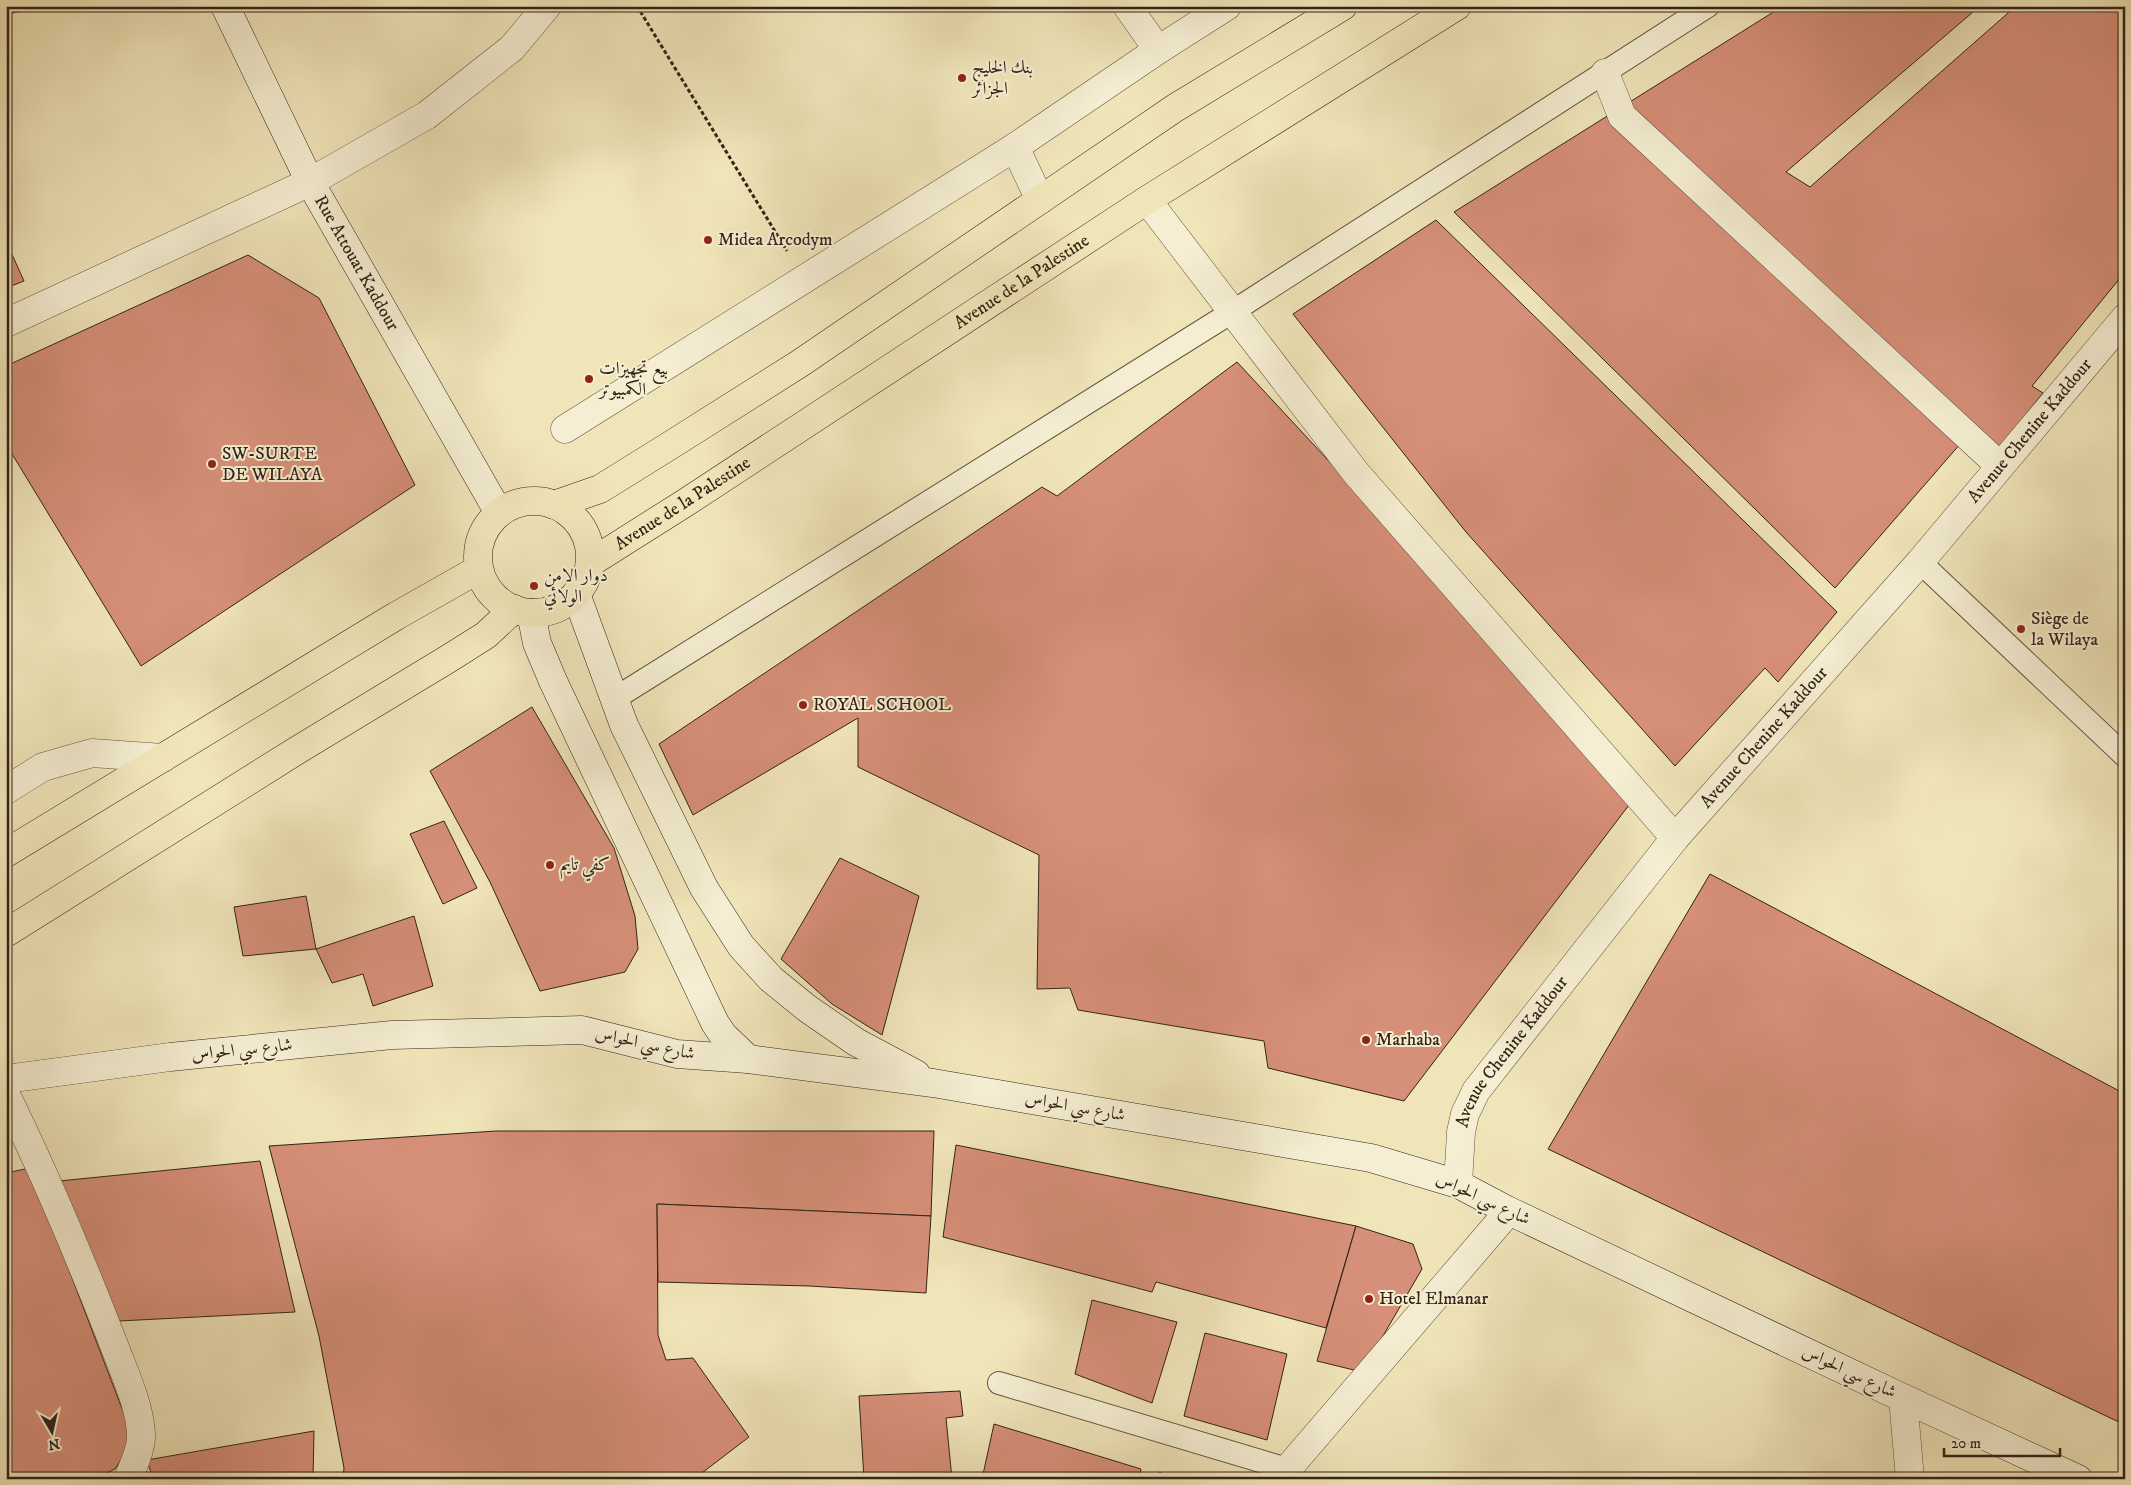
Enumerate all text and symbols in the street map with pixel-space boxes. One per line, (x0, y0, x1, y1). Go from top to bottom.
place label: بنك الخليج الجزائر (970, 57, 1033, 100)
marker: بنك الخليج الجزائر (956, 72, 968, 84)
street label: Rue Attouat Kaddour (309, 192, 404, 335)
place label: Midea Arcodym (718, 229, 833, 251)
street label: Avenue de la Palestine (950, 230, 1093, 334)
marker: Midea Arcodym (702, 234, 714, 246)
street label: Avenue Chenine Kaddour (1963, 354, 2097, 508)
place label: بيع تجهيزات الكمبيوتر (597, 358, 668, 401)
marker: بيع تجهيزات الكمبيوتر (583, 373, 595, 385)
place label: SW-SURTE DE WILAYA (222, 443, 323, 486)
street label: Avenue de la Palestine (611, 452, 755, 556)
marker: SW-SURTE DE WILAYA (206, 458, 218, 470)
place label: دوار الامن الولائي (544, 565, 608, 611)
marker: دوار الامن الولائي (528, 580, 540, 592)
place label: Siège de la Wilaya (2031, 608, 2099, 651)
marker: Siège de la Wilaya (2015, 623, 2027, 635)
street label: Avenue Chenine Kaddour (1695, 662, 1833, 813)
place label: ROYAL SCHOOL (813, 694, 951, 716)
marker: ROYAL SCHOOL (797, 699, 809, 711)
place label: كفي تايم (560, 854, 610, 882)
marker: كفي تايم (544, 859, 556, 871)
street label: Avenue Chenine Kaddour (1451, 972, 1573, 1130)
street label: شارع سي الحواس (592, 1023, 697, 1070)
place label: Marhaba (1376, 1029, 1440, 1051)
street label: شارع سي الحواس (190, 1034, 294, 1071)
marker: Marhaba (1360, 1034, 1372, 1046)
street label: شارع سي الحواس (1022, 1087, 1127, 1132)
street label: شارع سي الحواس (1430, 1168, 1534, 1235)
place label: Hotel Elmanar (1379, 1288, 1488, 1310)
marker: Hotel Elmanar (1363, 1293, 1375, 1305)
street label: شارع سي الحواس (1796, 1341, 1900, 1408)
north arrow (28, 1408, 78, 1458)
scale bar (1944, 1425, 2060, 1457)
text: N (46, 1434, 61, 1454)
text: 20 m (1951, 1434, 1981, 1453)

